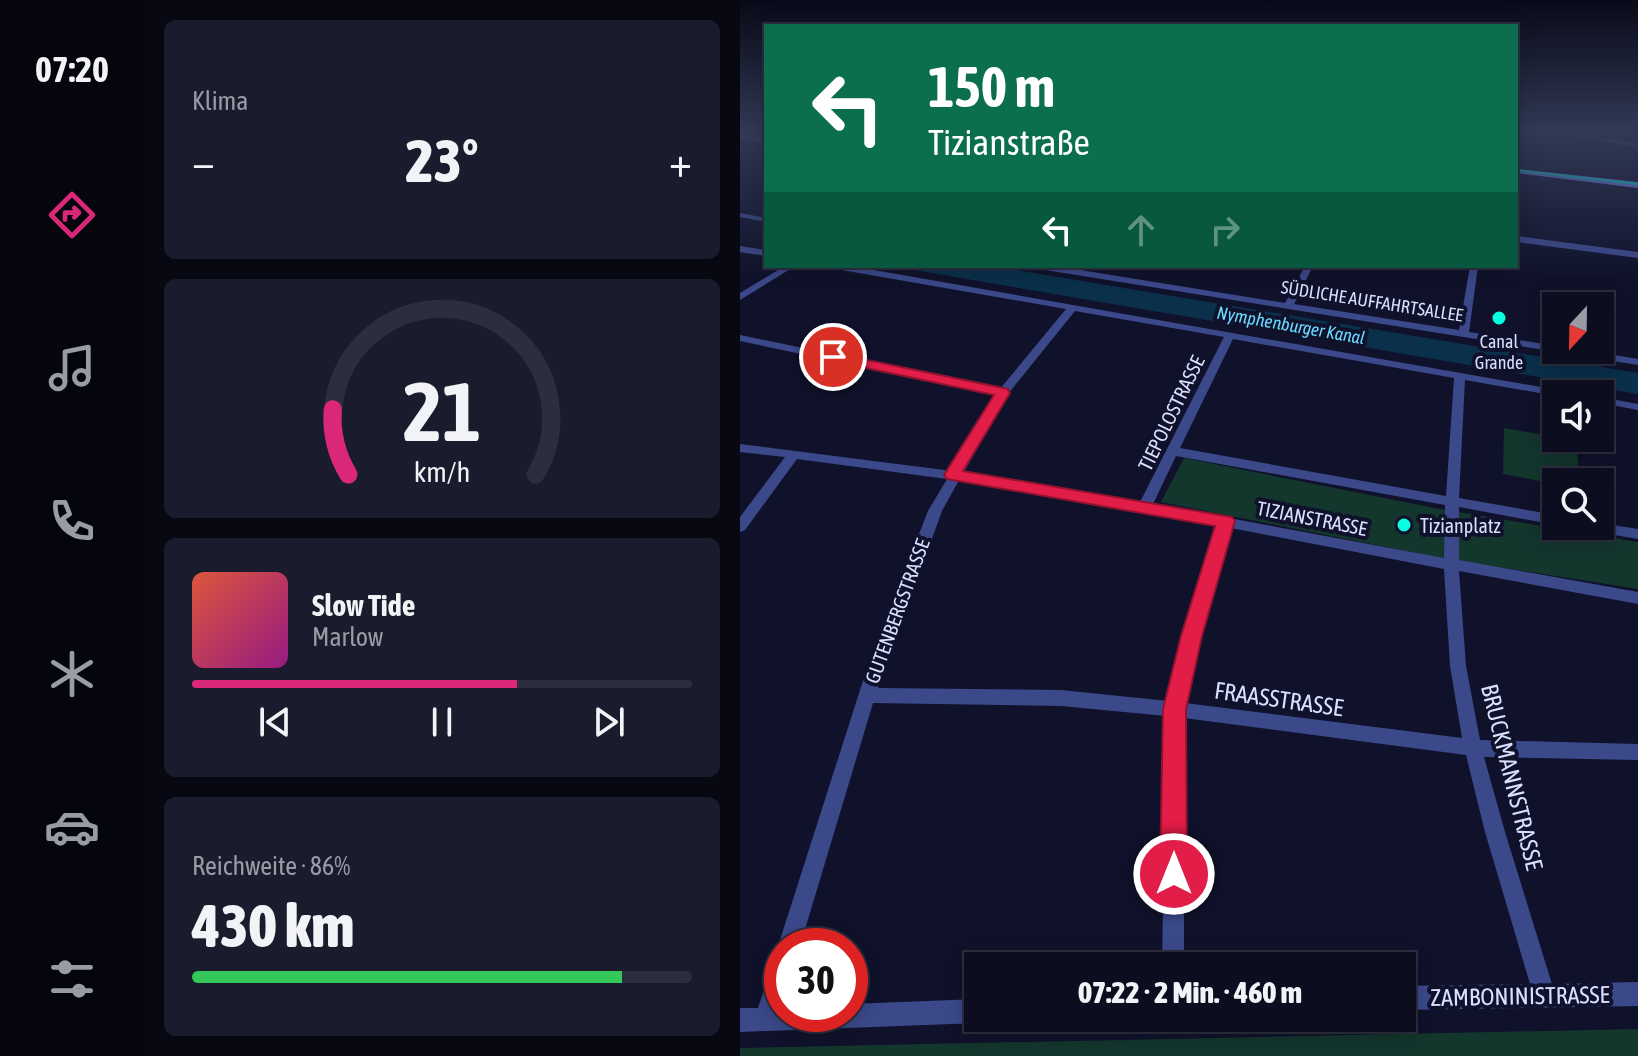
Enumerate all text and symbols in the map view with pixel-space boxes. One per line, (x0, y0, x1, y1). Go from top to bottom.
text: 07:20 (35, 48, 109, 90)
text: 150 m (928, 55, 1055, 119)
icon: left (796, 56, 900, 160)
text: Klima (192, 86, 248, 116)
text: Tizianstraße (928, 121, 1090, 163)
text: 23° (406, 126, 478, 195)
text: − (192, 136, 215, 186)
text: + (669, 136, 692, 186)
icon: directions (44, 187, 100, 243)
icon: left (1035, 208, 1079, 252)
icon: ahead (1119, 208, 1163, 252)
icon: right (1203, 208, 1247, 252)
street label: SÜDLICHE AUFFAHRTSALLEE (1280, 276, 1465, 326)
north arrow (1542, 292, 1614, 364)
map controls (1542, 292, 1614, 540)
water label: Nymphenburger Kanal (1215, 302, 1367, 348)
marker: Canal Grande (1490, 309, 1508, 327)
pin (799, 323, 867, 391)
place label: Canal Grande (1475, 331, 1523, 373)
icon: arrive (811, 335, 855, 379)
icon: music (44, 340, 100, 396)
street label: TIEPOLOSTRASSE (1133, 351, 1209, 474)
text: 21 (403, 362, 481, 458)
button: sound (1542, 380, 1614, 452)
text: km/h (414, 455, 470, 488)
button: search (1542, 468, 1614, 540)
icon: phone (44, 493, 100, 549)
street label: TIZIANSTRASSE (1255, 496, 1370, 540)
place label: Tizianplatz (1420, 514, 1501, 537)
marker: Tizianplatz (1395, 516, 1413, 534)
street label: GUTENBERGSTRASSE (860, 535, 934, 686)
text: Slow Tide (312, 588, 415, 622)
text: Marlow (312, 622, 383, 652)
icon: climate (44, 646, 100, 702)
street label: FRAASSTRASSE (1213, 677, 1345, 721)
street label: BRUCKMANNSTRASSE (1476, 681, 1548, 873)
icon: previous (253, 700, 297, 744)
icon: pause (420, 700, 464, 744)
icon: next (587, 700, 631, 744)
icon: car (44, 799, 100, 855)
position arrow (1132, 832, 1216, 916)
text: Reichweite · 86% (192, 851, 350, 881)
text: 430 km (192, 891, 354, 960)
speed limit sign: 30 (764, 928, 868, 1032)
icon: filters (44, 951, 100, 1007)
text: 07:22 · 2 Min. · 460 m (1078, 975, 1302, 1009)
street label: ZAMBONINISTRASSE (1430, 981, 1610, 1011)

